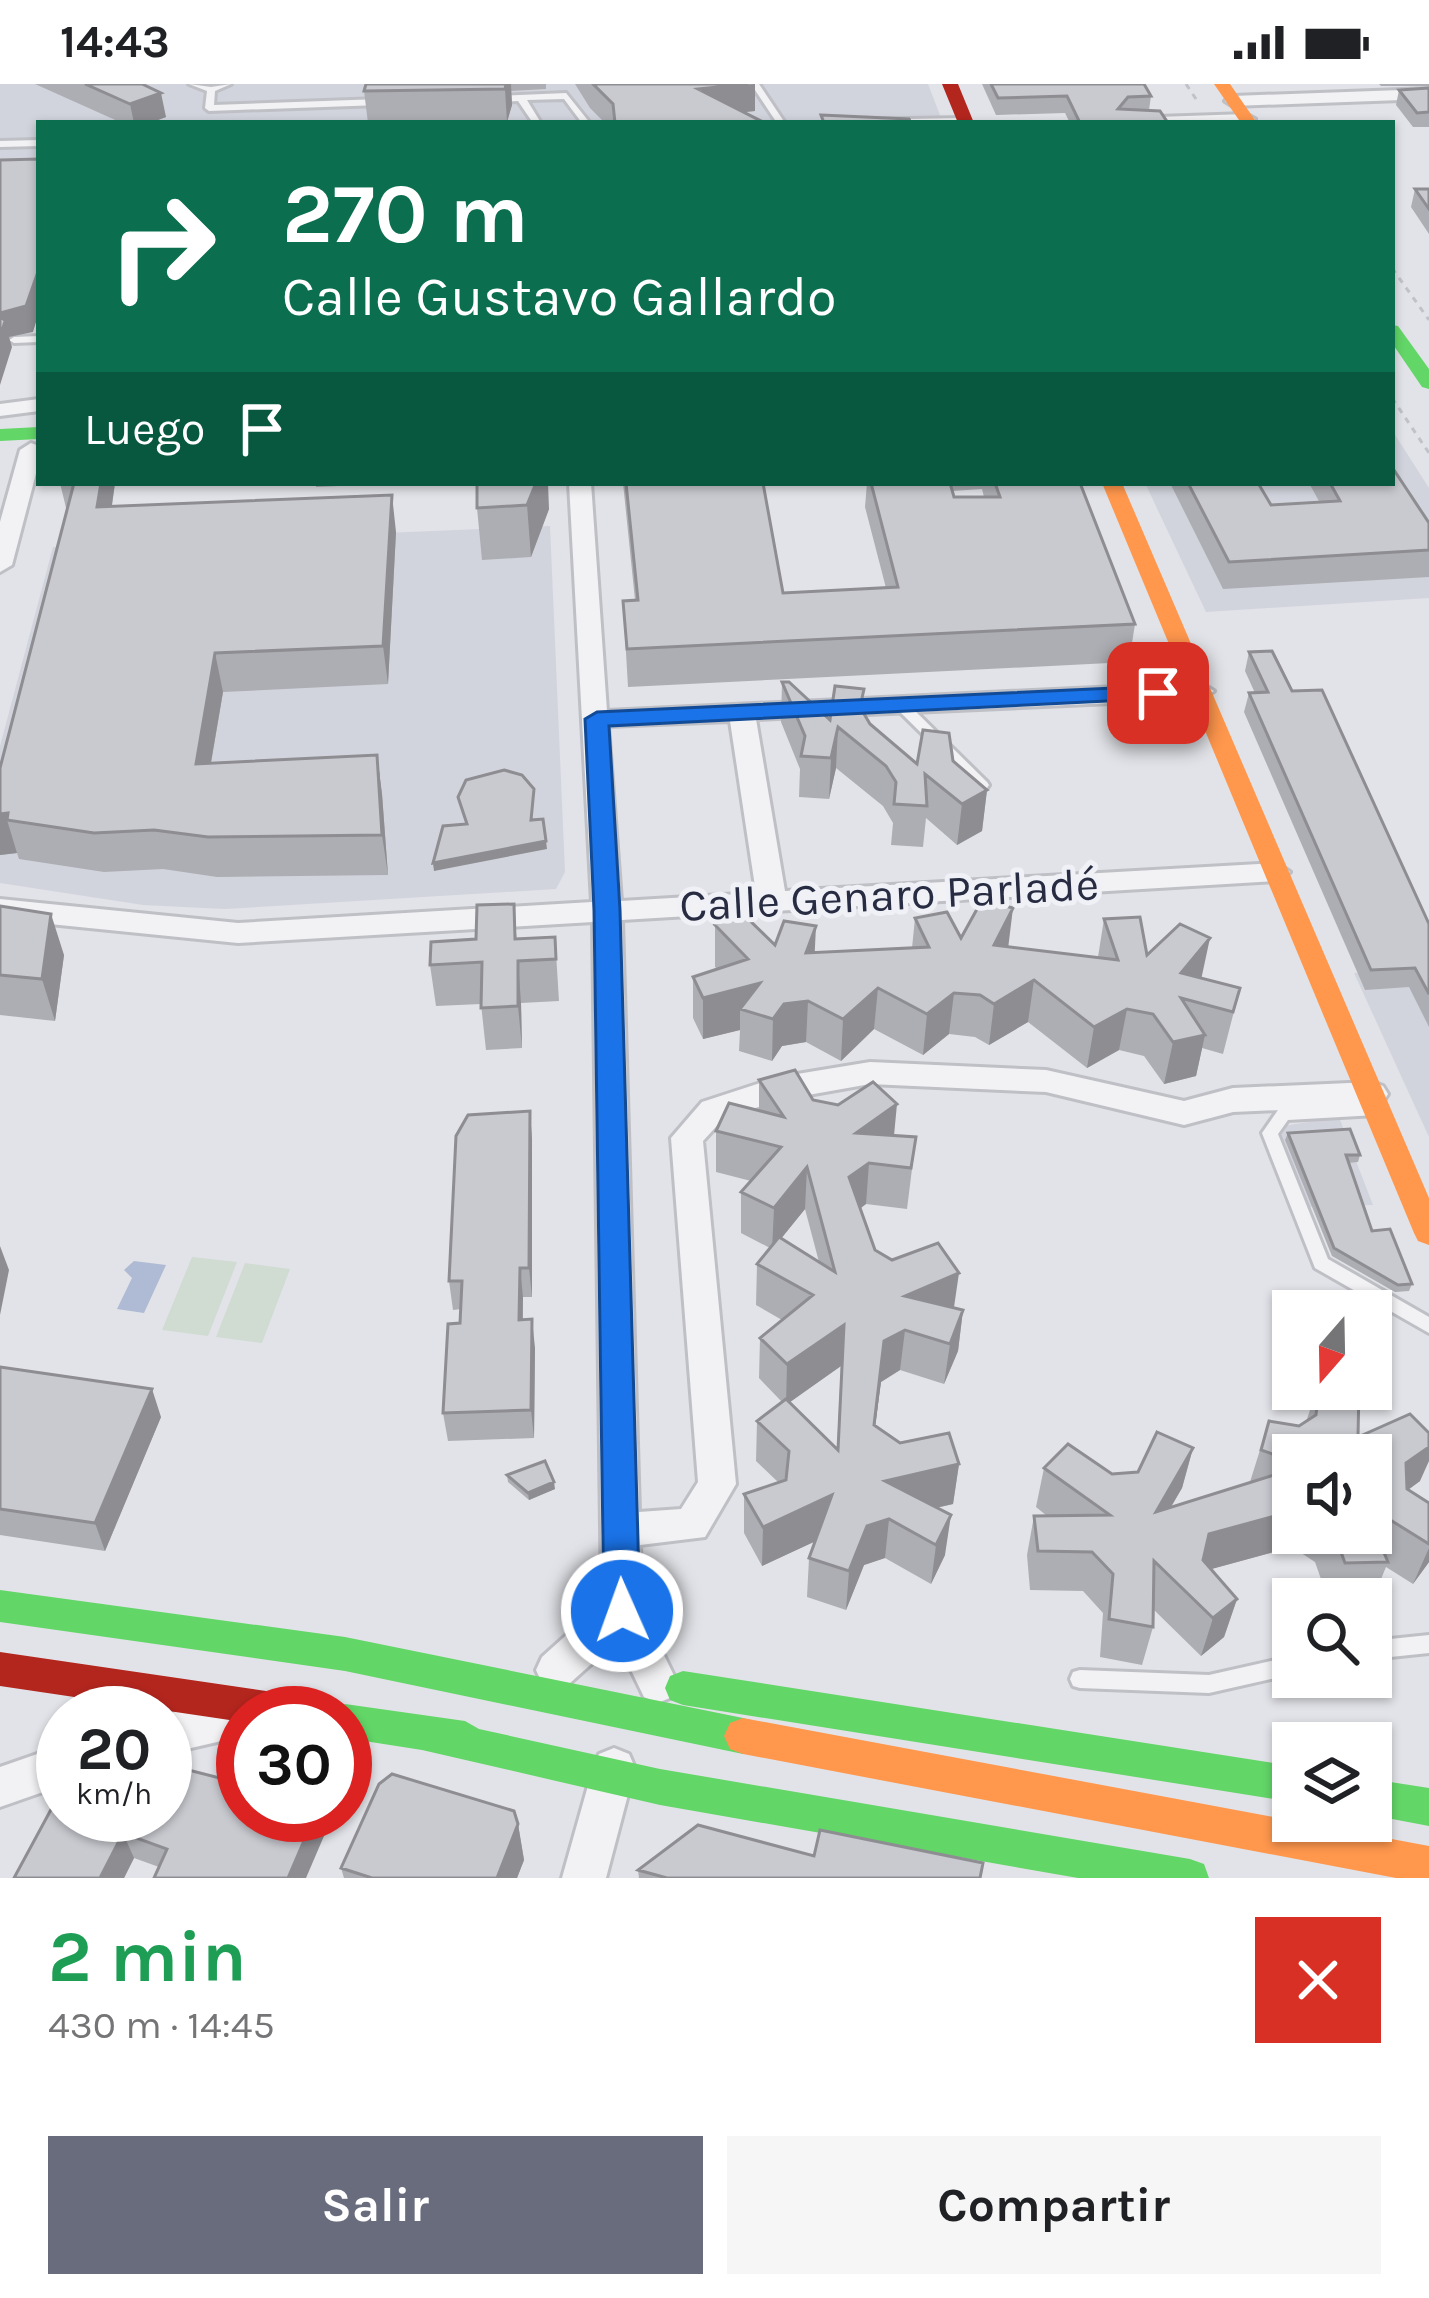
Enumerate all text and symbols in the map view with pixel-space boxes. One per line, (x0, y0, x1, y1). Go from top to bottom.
text: 14:43 (60, 16, 170, 68)
text: 270 m (282, 165, 529, 263)
icon: right (84, 168, 240, 324)
text: Calle Gustavo Gallardo (282, 265, 836, 329)
icon: arrive (229, 396, 295, 462)
text: Luego (84, 403, 205, 455)
pin (1107, 642, 1209, 744)
icon: arrive (1125, 660, 1191, 726)
street label: Calle Genaro Parladé (678, 858, 1100, 932)
north arrow (1272, 1290, 1392, 1410)
map controls (1272, 1290, 1392, 1842)
button: sound (1272, 1434, 1392, 1554)
position arrow (559, 1548, 685, 1674)
button: search (1272, 1578, 1392, 1698)
speed limit sign: 30 (216, 1686, 372, 1842)
text: 20 (77, 1714, 151, 1784)
button: layers (1272, 1722, 1392, 1842)
text: km/h (76, 1776, 152, 1812)
text: 2 min (48, 1915, 247, 1999)
button: close (1255, 1917, 1381, 2043)
text: 430 m · 14:45 (48, 2002, 275, 2048)
button: Salir (48, 2136, 703, 2274)
button: Compartir (727, 2136, 1381, 2274)

